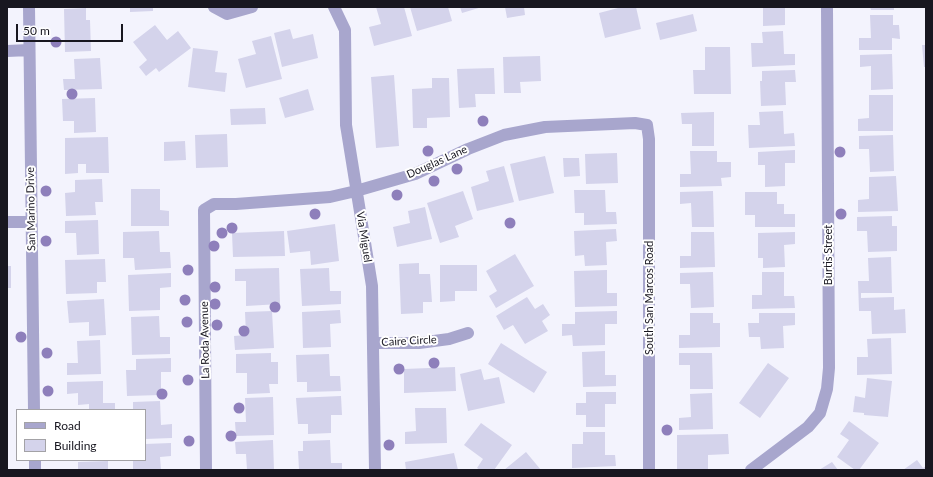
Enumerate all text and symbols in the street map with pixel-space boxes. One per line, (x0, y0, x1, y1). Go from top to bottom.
scale bar (18, 16, 125, 42)
text: 50 m (23, 23, 50, 38)
street label: Douglas Lane (405, 143, 469, 181)
street label: San Marino Drive (24, 167, 38, 251)
street label: Via Miguel (353, 211, 375, 263)
street label: Burtis Street (821, 225, 835, 285)
street label: South San Marcos Road (642, 241, 656, 355)
street label: La Roda Avenue (198, 301, 212, 379)
street label: Caire Circle (381, 333, 437, 349)
legend (16, 409, 146, 461)
text: Road (54, 418, 81, 433)
text: Building (54, 438, 97, 453)

